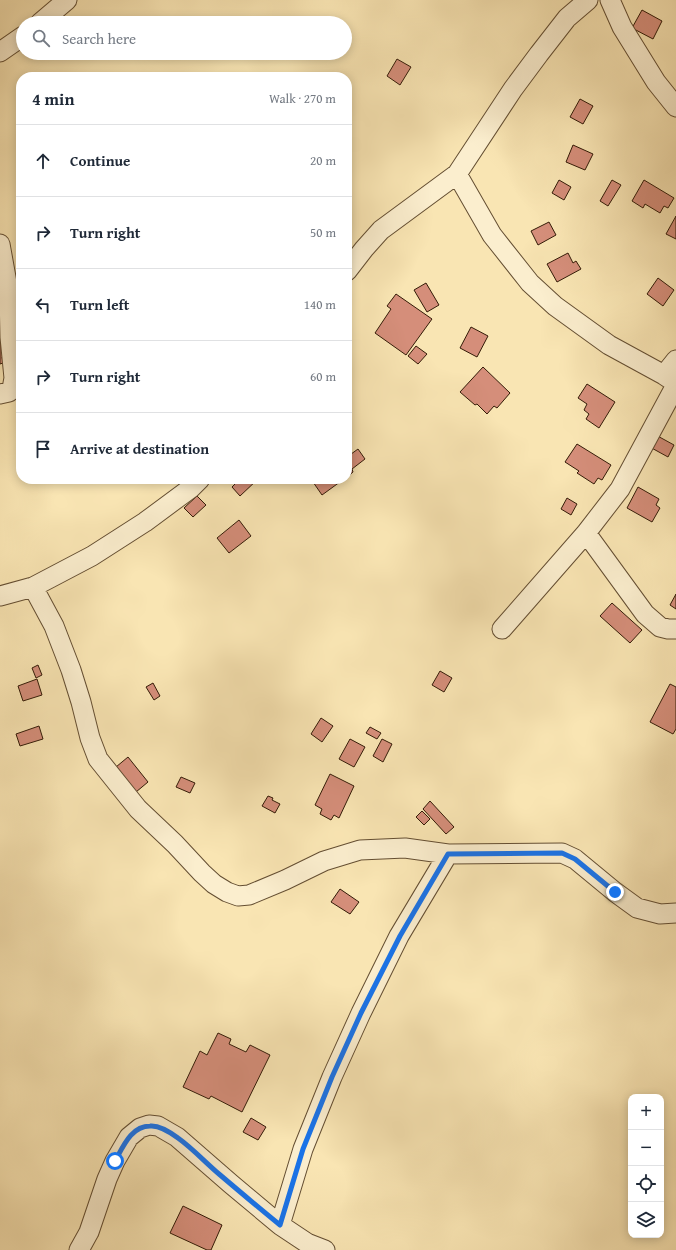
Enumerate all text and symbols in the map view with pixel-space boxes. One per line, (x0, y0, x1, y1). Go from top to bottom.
search box (16, 16, 352, 60)
icon: search (30, 27, 52, 49)
text: Search here (62, 28, 136, 49)
text: 4 min (32, 86, 74, 111)
text: Walk · 270 m (269, 89, 336, 108)
icon: ahead (32, 150, 54, 172)
text: Continue (70, 150, 131, 171)
text: 20 m (310, 151, 336, 170)
icon: right (32, 222, 54, 244)
text: Turn right (70, 222, 141, 243)
text: 50 m (310, 223, 336, 242)
icon: left (32, 294, 54, 316)
text: Turn left (70, 294, 129, 315)
text: 140 m (304, 295, 336, 314)
icon: right (32, 366, 54, 388)
text: Turn right (70, 366, 141, 387)
text: 60 m (310, 367, 336, 386)
icon: arrive (32, 438, 54, 460)
text: Arrive at destination (70, 438, 209, 459)
route end (606, 883, 624, 901)
map controls (628, 1094, 664, 1238)
button: + (628, 1094, 664, 1130)
button: − (628, 1130, 664, 1166)
route start (106, 1152, 124, 1170)
button: locate (628, 1166, 664, 1202)
button: layers (628, 1202, 664, 1238)

